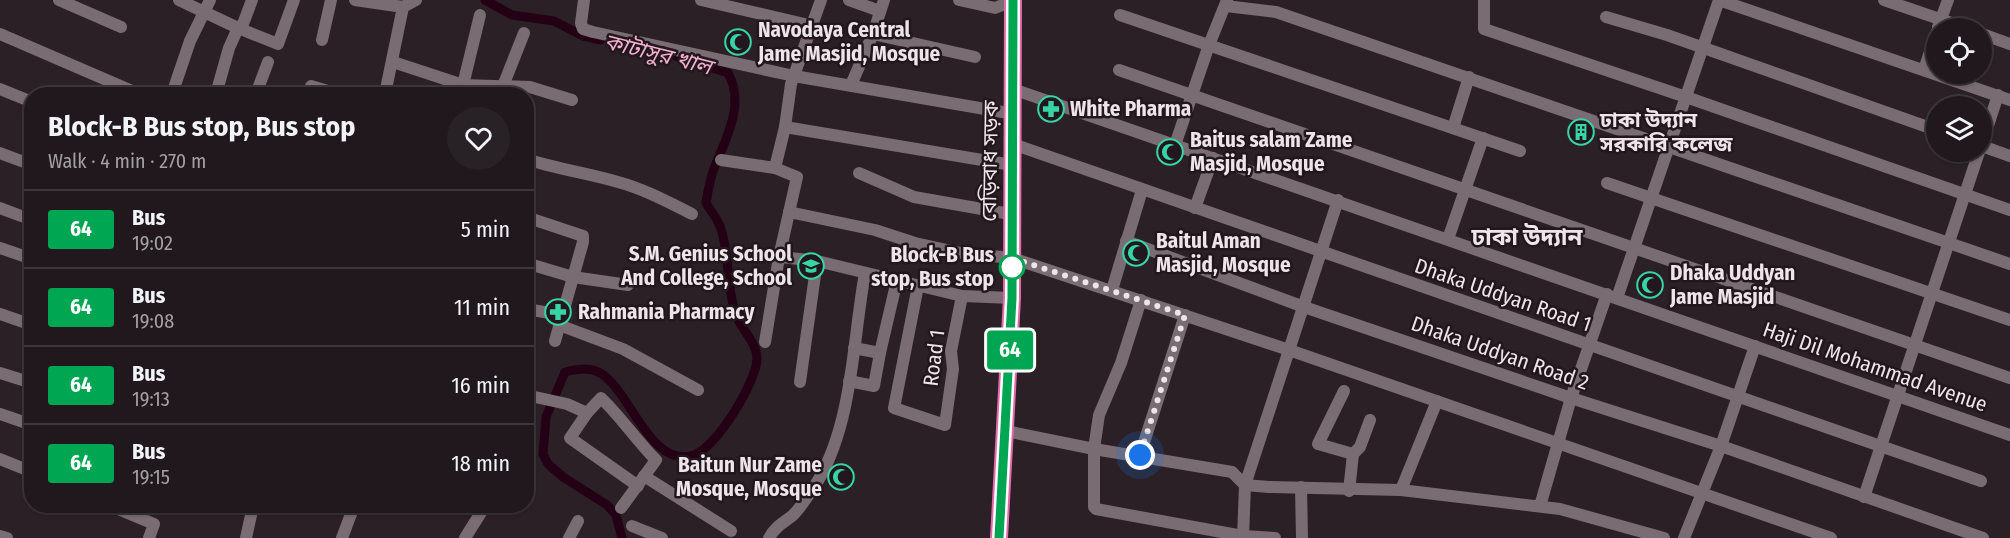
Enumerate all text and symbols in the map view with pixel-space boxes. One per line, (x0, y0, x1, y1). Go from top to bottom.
place label: Navodaya Central Jame Masjid, Mosque (757, 17, 941, 67)
map controls (1926, 18, 1992, 162)
button: locate (1926, 18, 1992, 84)
mosque icon: Navodaya Central Jame Masjid, Mosque (723, 27, 753, 57)
water label: কাটাসুর খাল (601, 28, 718, 81)
pharmacy icon: White Pharma (1036, 94, 1066, 124)
place label: White Pharma (1070, 96, 1191, 122)
button: layers (1926, 96, 1992, 162)
street label: বেড়িবাধ সড়ক (976, 99, 1004, 222)
button: heart (447, 107, 510, 170)
place label: ঢাকা উদ্যান সরকারি কলেজ (1599, 107, 1734, 157)
text: Block-B Bus stop, Bus stop (48, 110, 356, 143)
building icon: ঢাকা উদ্যান সরকারি কলেজ (1566, 117, 1596, 147)
place label: Baitus salam Zame Masjid, Mosque (1190, 127, 1353, 177)
mosque icon: Baitus salam Zame Masjid, Mosque (1155, 137, 1185, 167)
text: Walk · 4 min · 270 m (48, 149, 206, 173)
text: Bus (132, 204, 165, 231)
text: 64 (70, 216, 92, 242)
text: 5 min (461, 216, 510, 243)
district label: ঢাকা উদ্যান (1471, 223, 1584, 251)
place label: Baitul Aman Masjid, Mosque (1156, 228, 1291, 278)
text: 19:02 (132, 231, 173, 255)
mosque icon: Baitul Aman Masjid, Mosque (1121, 238, 1151, 268)
place label: S.M. Genius School And College, School (620, 241, 792, 291)
place label: Block-B Bus stop, Bus stop (871, 242, 994, 292)
school or university icon: S.M. Genius School And College, School (796, 251, 826, 281)
street label: Dhaka Uddyan Road 1 (1411, 253, 1595, 337)
marker: Block-B Bus stop, Bus stop (999, 254, 1025, 280)
place label: Dhaka Uddyan Jame Masjid (1669, 260, 1795, 310)
mosque icon: Dhaka Uddyan Jame Masjid (1635, 270, 1665, 300)
text: Bus (132, 282, 165, 309)
text: 64 (70, 294, 92, 320)
text: 11 min (454, 294, 510, 321)
pharmacy icon: Rahmania Pharmacy (543, 297, 573, 327)
place label: Rahmania Pharmacy (578, 299, 755, 325)
text: 19:08 (132, 309, 174, 333)
street label: Dhaka Uddyan Road 2 (1408, 310, 1592, 396)
street label: Haji Dil Mohammad Avenue (1759, 316, 1991, 418)
street label: Road 1 (918, 328, 950, 388)
line badge: 64 (983, 330, 1037, 370)
text: 64 (999, 337, 1021, 363)
text: Bus (132, 360, 165, 387)
text: 64 (70, 372, 92, 398)
text: 16 min (451, 372, 510, 399)
text: 19:13 (132, 387, 170, 411)
text: Bus (132, 438, 165, 465)
your location (1125, 440, 1155, 470)
text: 64 (70, 450, 92, 476)
text: 18 min (451, 450, 510, 477)
place label: Baitun Nur Zame Mosque, Mosque (676, 452, 822, 502)
mosque icon: Baitun Nur Zame Mosque, Mosque (826, 462, 856, 492)
text: 19:15 (132, 465, 170, 489)

